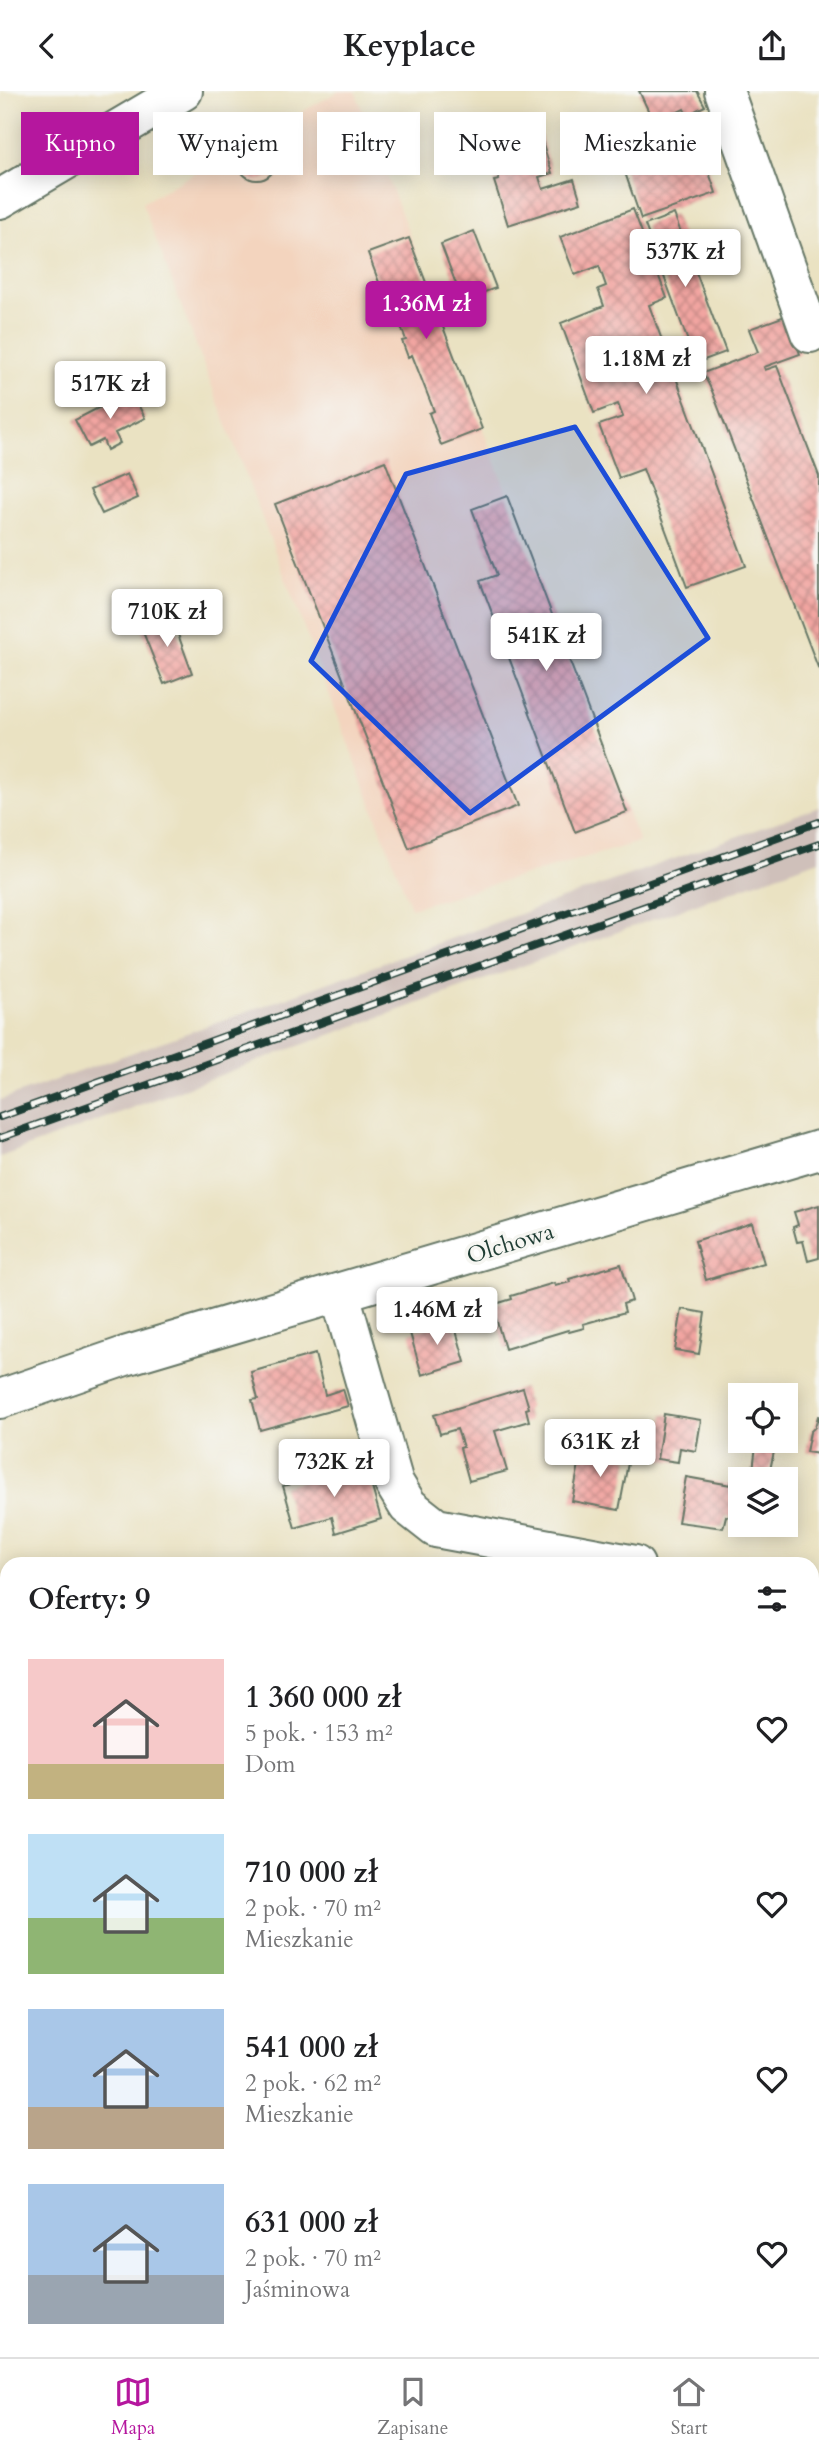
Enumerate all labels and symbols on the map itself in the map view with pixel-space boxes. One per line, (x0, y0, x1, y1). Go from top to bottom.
pin: 537K zł (620, 229, 750, 289)
pin: 1.36M zł (354, 281, 498, 341)
pin: 1.18M zł (574, 337, 718, 396)
pin: 517K zł (45, 361, 175, 421)
pin: 710K zł (102, 589, 232, 649)
pin: 541K zł (481, 613, 611, 673)
street label: Olchowa (463, 1216, 558, 1271)
pin: 1.46M zł (365, 1287, 509, 1347)
pin: 631K zł (535, 1419, 665, 1479)
pin: 732K zł (269, 1439, 399, 1499)

